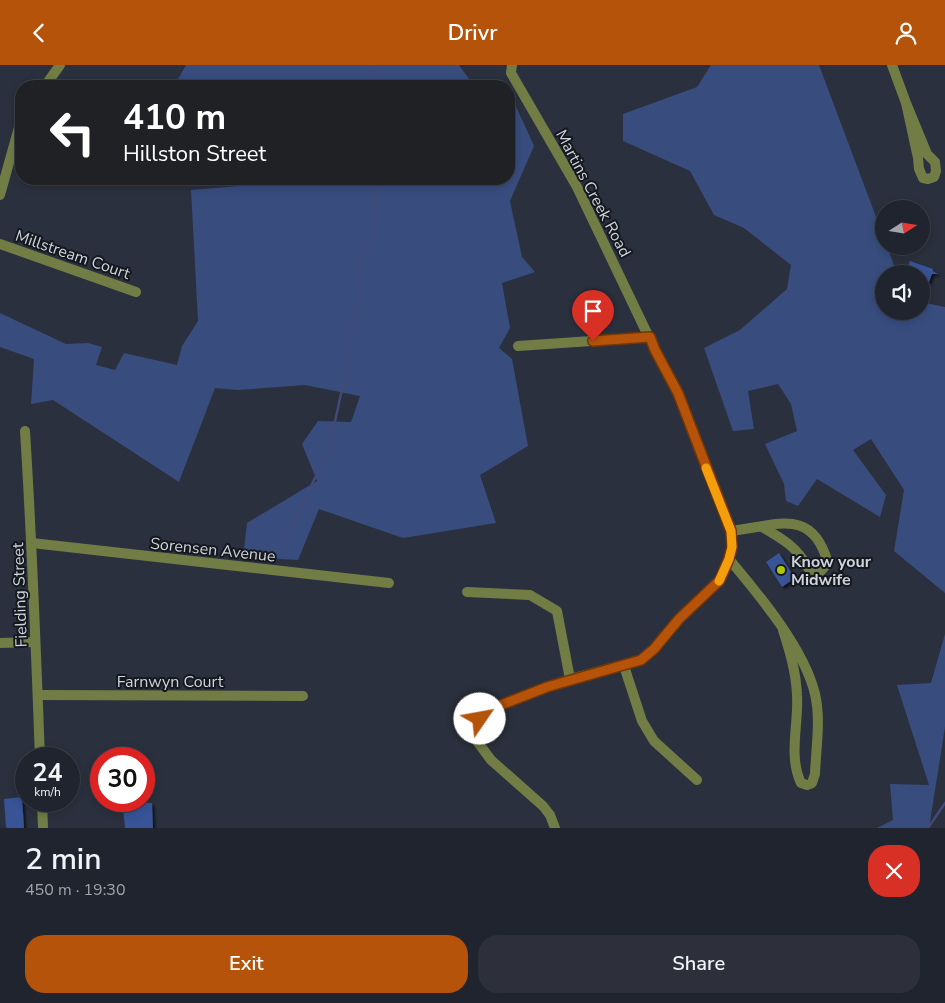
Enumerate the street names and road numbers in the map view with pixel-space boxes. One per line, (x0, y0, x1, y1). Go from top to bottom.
street label: Martins Creek Road (550, 126, 636, 261)
street label: Millstream Court (12, 225, 133, 285)
street label: Sorensen Avenue (149, 532, 277, 568)
street label: Fielding Street (7, 542, 33, 648)
street label: Farnwyn Court (117, 671, 224, 693)

